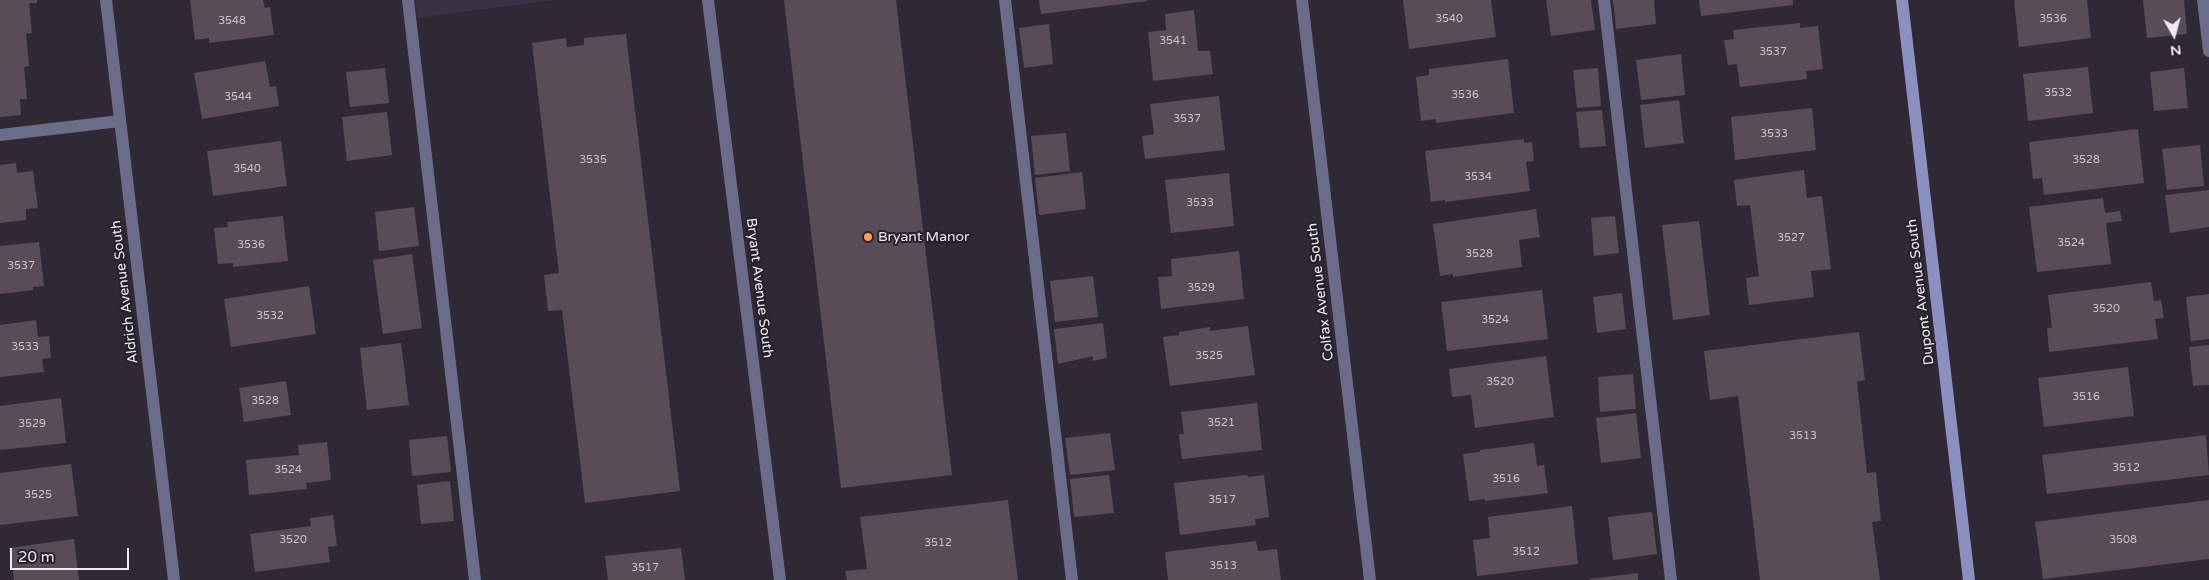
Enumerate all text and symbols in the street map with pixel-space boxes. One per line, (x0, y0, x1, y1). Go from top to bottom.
north arrow (2149, 10, 2199, 60)
house number: 3540 (1435, 12, 1463, 26)
house number: 3536 (2039, 12, 2067, 26)
house number: 3548 (218, 14, 246, 28)
house number: 3541 (1159, 34, 1187, 48)
text: N (2169, 41, 2183, 60)
house number: 3537 (1759, 45, 1787, 59)
house number: 3532 (2044, 86, 2072, 100)
house number: 3536 (1451, 88, 1479, 102)
house number: 3544 (224, 90, 252, 104)
house number: 3537 (1173, 112, 1201, 126)
house number: 3533 (1760, 127, 1788, 141)
house number: 3535 (579, 153, 607, 167)
house number: 3528 (2072, 153, 2100, 167)
house number: 3540 (233, 162, 261, 176)
house number: 3534 (1464, 170, 1492, 184)
house number: 3533 (1186, 196, 1214, 210)
street label: Bryant Avenue South (742, 217, 776, 359)
street label: Dupont Avenue South (1904, 218, 1938, 366)
street label: Aldrich Avenue South (108, 219, 142, 365)
street label: Colfax Avenue South (1304, 222, 1338, 362)
place label: Bryant Manor (878, 229, 969, 245)
marker: Bryant Manor (862, 231, 874, 243)
house number: 3527 (1777, 231, 1805, 245)
house number: 3524 (2057, 236, 2085, 250)
house number: 3536 (237, 238, 265, 252)
house number: 3528 (1465, 247, 1493, 261)
house number: 3537 (7, 259, 35, 273)
house number: 3529 (1187, 281, 1215, 295)
house number: 3520 (2092, 302, 2120, 316)
house number: 3532 (256, 309, 284, 323)
house number: 3524 (1481, 313, 1509, 327)
house number: 3533 (11, 340, 39, 354)
house number: 3525 (1195, 349, 1223, 363)
house number: 3520 (1486, 375, 1514, 389)
house number: 3516 (2072, 390, 2100, 404)
house number: 3528 (251, 394, 279, 408)
house number: 3521 (1207, 416, 1235, 430)
house number: 3529 (18, 417, 46, 431)
house number: 3513 (1789, 429, 1817, 443)
house number: 3512 (2112, 461, 2140, 475)
house number: 3524 (274, 463, 302, 477)
house number: 3516 (1492, 472, 1520, 486)
house number: 3525 (24, 488, 52, 502)
house number: 3517 (1208, 493, 1236, 507)
house number: 3520 (279, 533, 307, 547)
house number: 3508 (2109, 533, 2137, 547)
house number: 3512 (924, 536, 952, 550)
scale bar (12, 538, 131, 570)
house number: 3512 (1512, 545, 1540, 559)
text: 20 m (18, 548, 55, 566)
house number: 3513 (1209, 559, 1237, 573)
house number: 3517 (631, 561, 659, 575)

